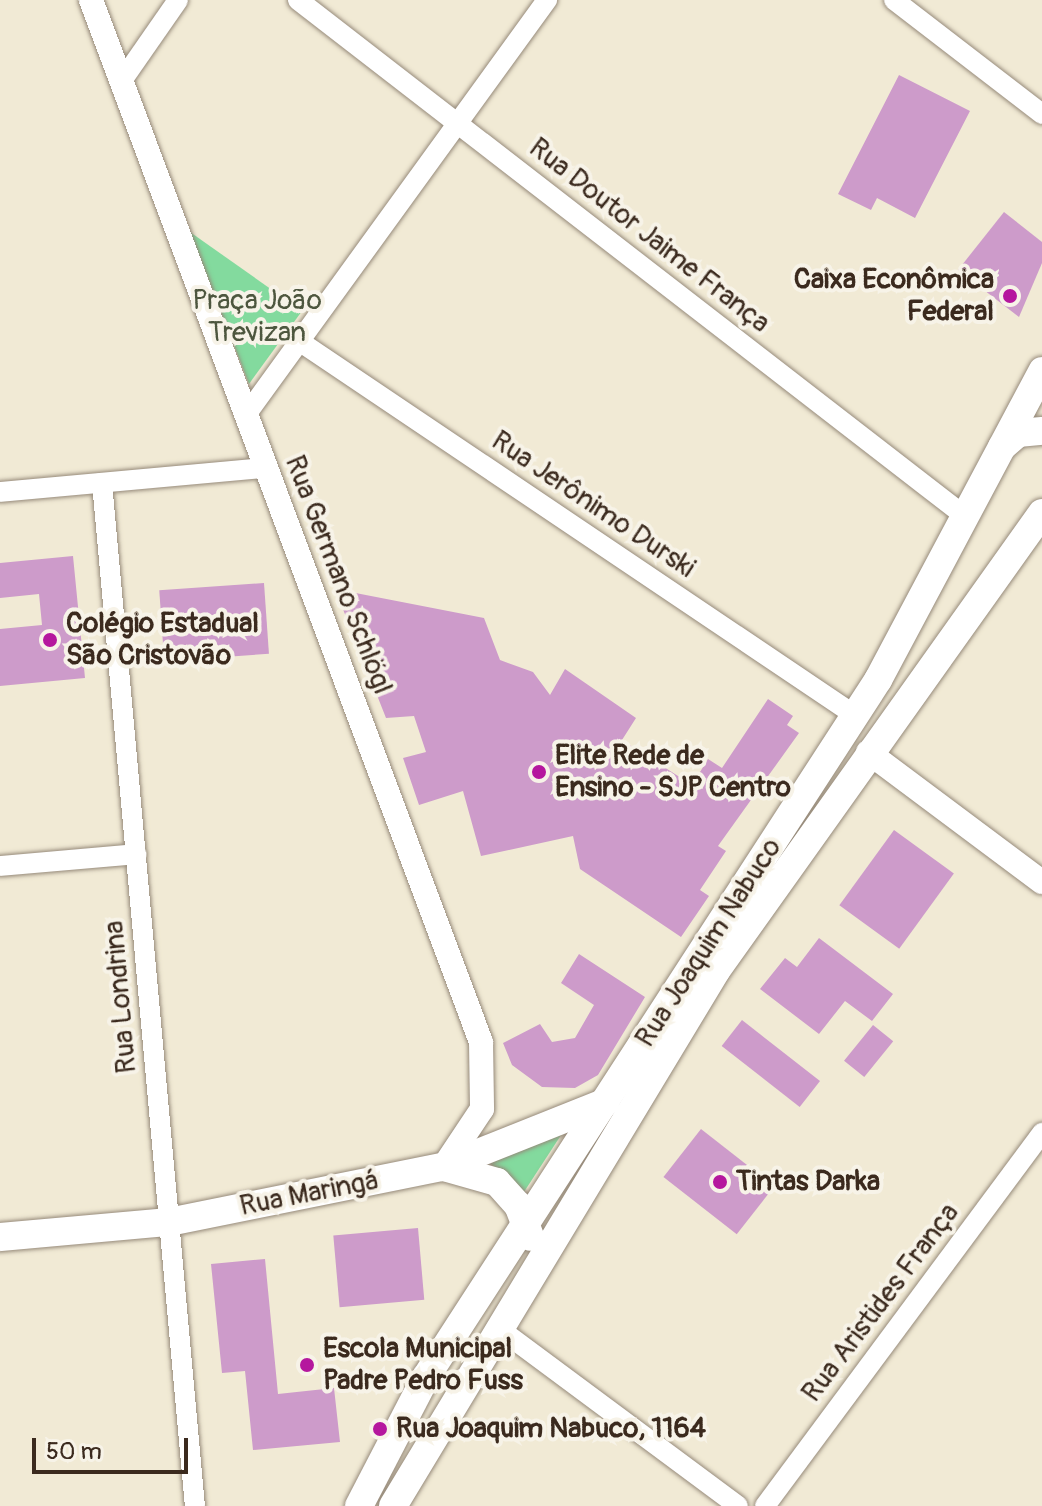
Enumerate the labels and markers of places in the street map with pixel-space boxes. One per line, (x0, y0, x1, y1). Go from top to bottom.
place label: Caixa Econômica Federal (794, 263, 994, 329)
marker: Caixa Econômica Federal (1001, 287, 1019, 305)
place label: Colégio Estadual São Cristovão (66, 607, 259, 673)
marker: Colégio Estadual São Cristovão (41, 631, 59, 649)
place label: Elite Rede de Ensino - SJP Centro (555, 739, 791, 805)
marker: Elite Rede de Ensino - SJP Centro (530, 763, 548, 781)
place label: Tintas Darka (736, 1165, 880, 1199)
marker: Tintas Darka (711, 1173, 729, 1191)
place label: Escola Municipal Padre Pedro Fuss (323, 1332, 523, 1398)
marker: Escola Municipal Padre Pedro Fuss (298, 1356, 316, 1374)
place label: Rua Joaquim Nabuco, 1164 (396, 1412, 706, 1446)
marker: Rua Joaquim Nabuco, 1164 (371, 1420, 389, 1438)

